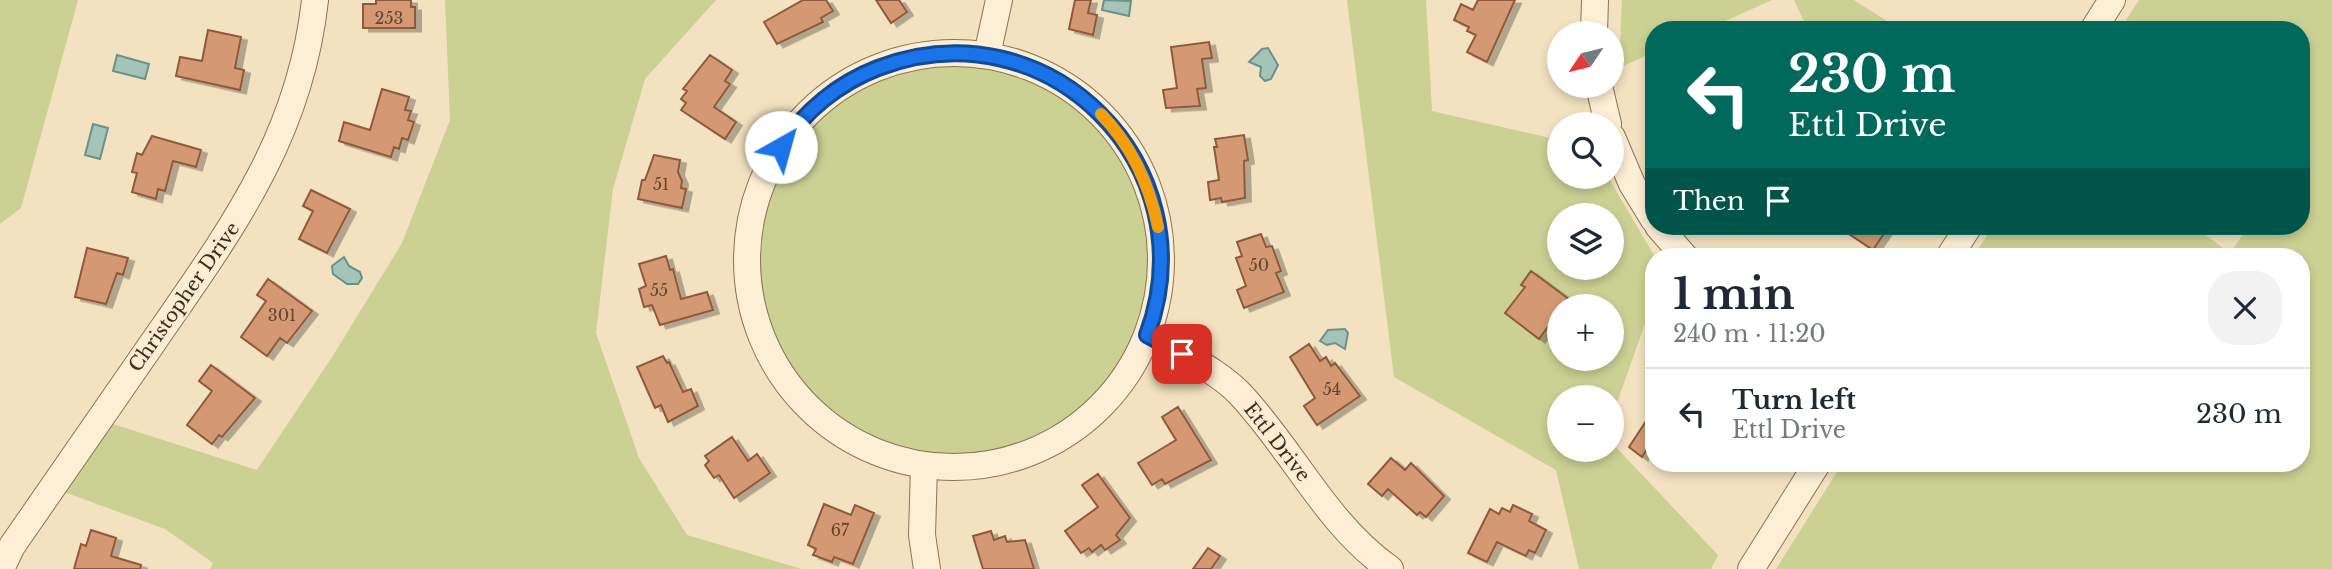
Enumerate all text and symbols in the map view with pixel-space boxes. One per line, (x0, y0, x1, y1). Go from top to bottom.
house number: 253 (375, 8, 403, 28)
north arrow (1547, 21, 1624, 98)
map controls (1547, 21, 1624, 462)
text: 230 m (1788, 44, 1955, 105)
icon: left (1673, 49, 1764, 140)
text: Ettl Drive (1788, 105, 1946, 145)
position arrow (744, 110, 818, 184)
button: search (1547, 112, 1624, 189)
house number: 51 (653, 174, 669, 194)
icon: arrive (1759, 182, 1797, 220)
text: Then (1673, 185, 1745, 217)
button: layers (1547, 203, 1624, 280)
street label: Christopher Drive (124, 218, 244, 376)
house number: 50 (1249, 255, 1269, 275)
text: 1 min (1673, 268, 1795, 320)
button: close (2208, 271, 2282, 345)
house number: 55 (650, 280, 668, 300)
button: + (1547, 294, 1624, 371)
house number: 301 (268, 305, 296, 325)
text: 240 m · 11:20 (1673, 320, 1826, 348)
pin (1152, 324, 1212, 384)
icon: arrive (1163, 335, 1201, 373)
house number: 54 (1323, 379, 1341, 399)
text: Turn left (1732, 384, 1856, 416)
button: − (1547, 385, 1624, 462)
icon: left (1673, 395, 1711, 433)
street label: Ettl Drive (1239, 398, 1315, 486)
text: 230 m (2196, 398, 2282, 430)
text: Ettl Drive (1732, 416, 1846, 444)
house number: 67 (831, 520, 850, 540)

